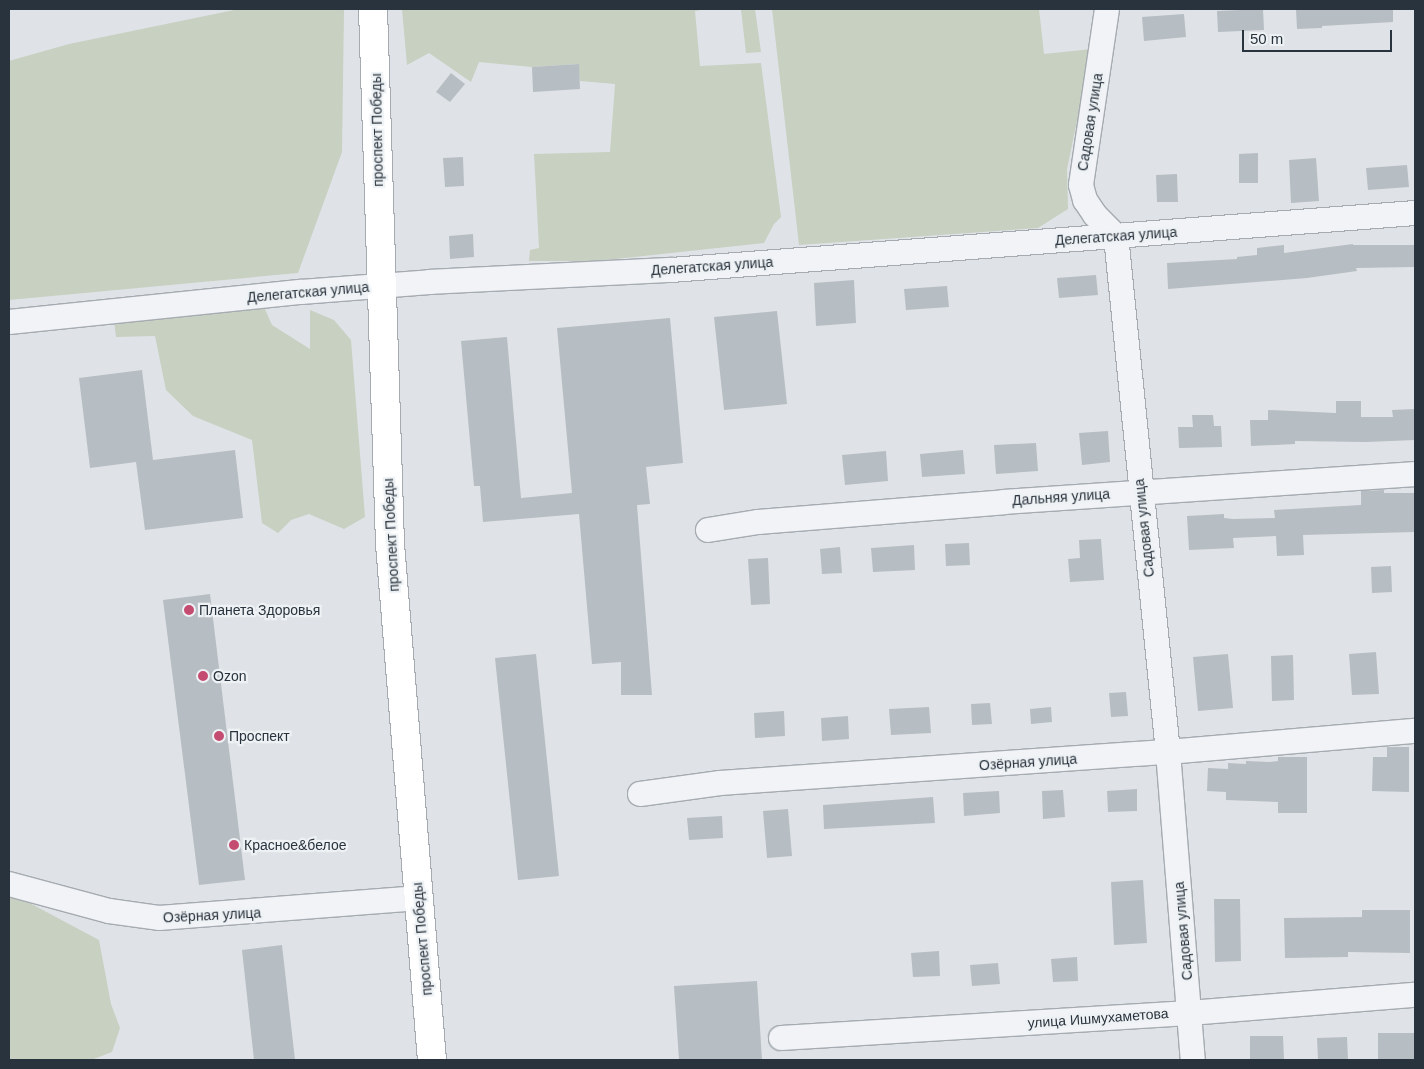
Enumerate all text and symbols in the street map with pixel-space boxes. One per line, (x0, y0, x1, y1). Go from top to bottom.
scale bar (1244, 20, 1394, 52)
text: 50 m (1250, 30, 1283, 47)
street label: Садовая улица (1074, 72, 1106, 172)
street label: проспект Победы (368, 73, 386, 187)
street label: Делегатская улица (1054, 223, 1178, 249)
street label: Делегатская улица (650, 253, 774, 279)
street label: Делегатская улица (246, 278, 370, 306)
street label: проспект Победы (380, 478, 402, 592)
street label: Садовая улица (1130, 478, 1158, 578)
street label: Дальняя улица (1012, 485, 1110, 509)
place label: Планета Здоровья (199, 602, 320, 618)
marker: Планета Здоровья (183, 604, 195, 616)
place label: Ozon (213, 668, 246, 684)
marker: Ozon (197, 670, 209, 682)
place label: Проспект (229, 728, 290, 744)
marker: Проспект (213, 730, 225, 742)
street label: Озёрная улица (978, 750, 1078, 774)
place label: Красное&белое (244, 837, 346, 853)
marker: Красное&белое (228, 839, 240, 851)
street label: Садовая улица (1170, 881, 1196, 981)
street label: проспект Победы (409, 882, 435, 996)
street label: Озёрная улица (162, 904, 262, 926)
street label: улица Ишмухаметова (1027, 1005, 1169, 1031)

